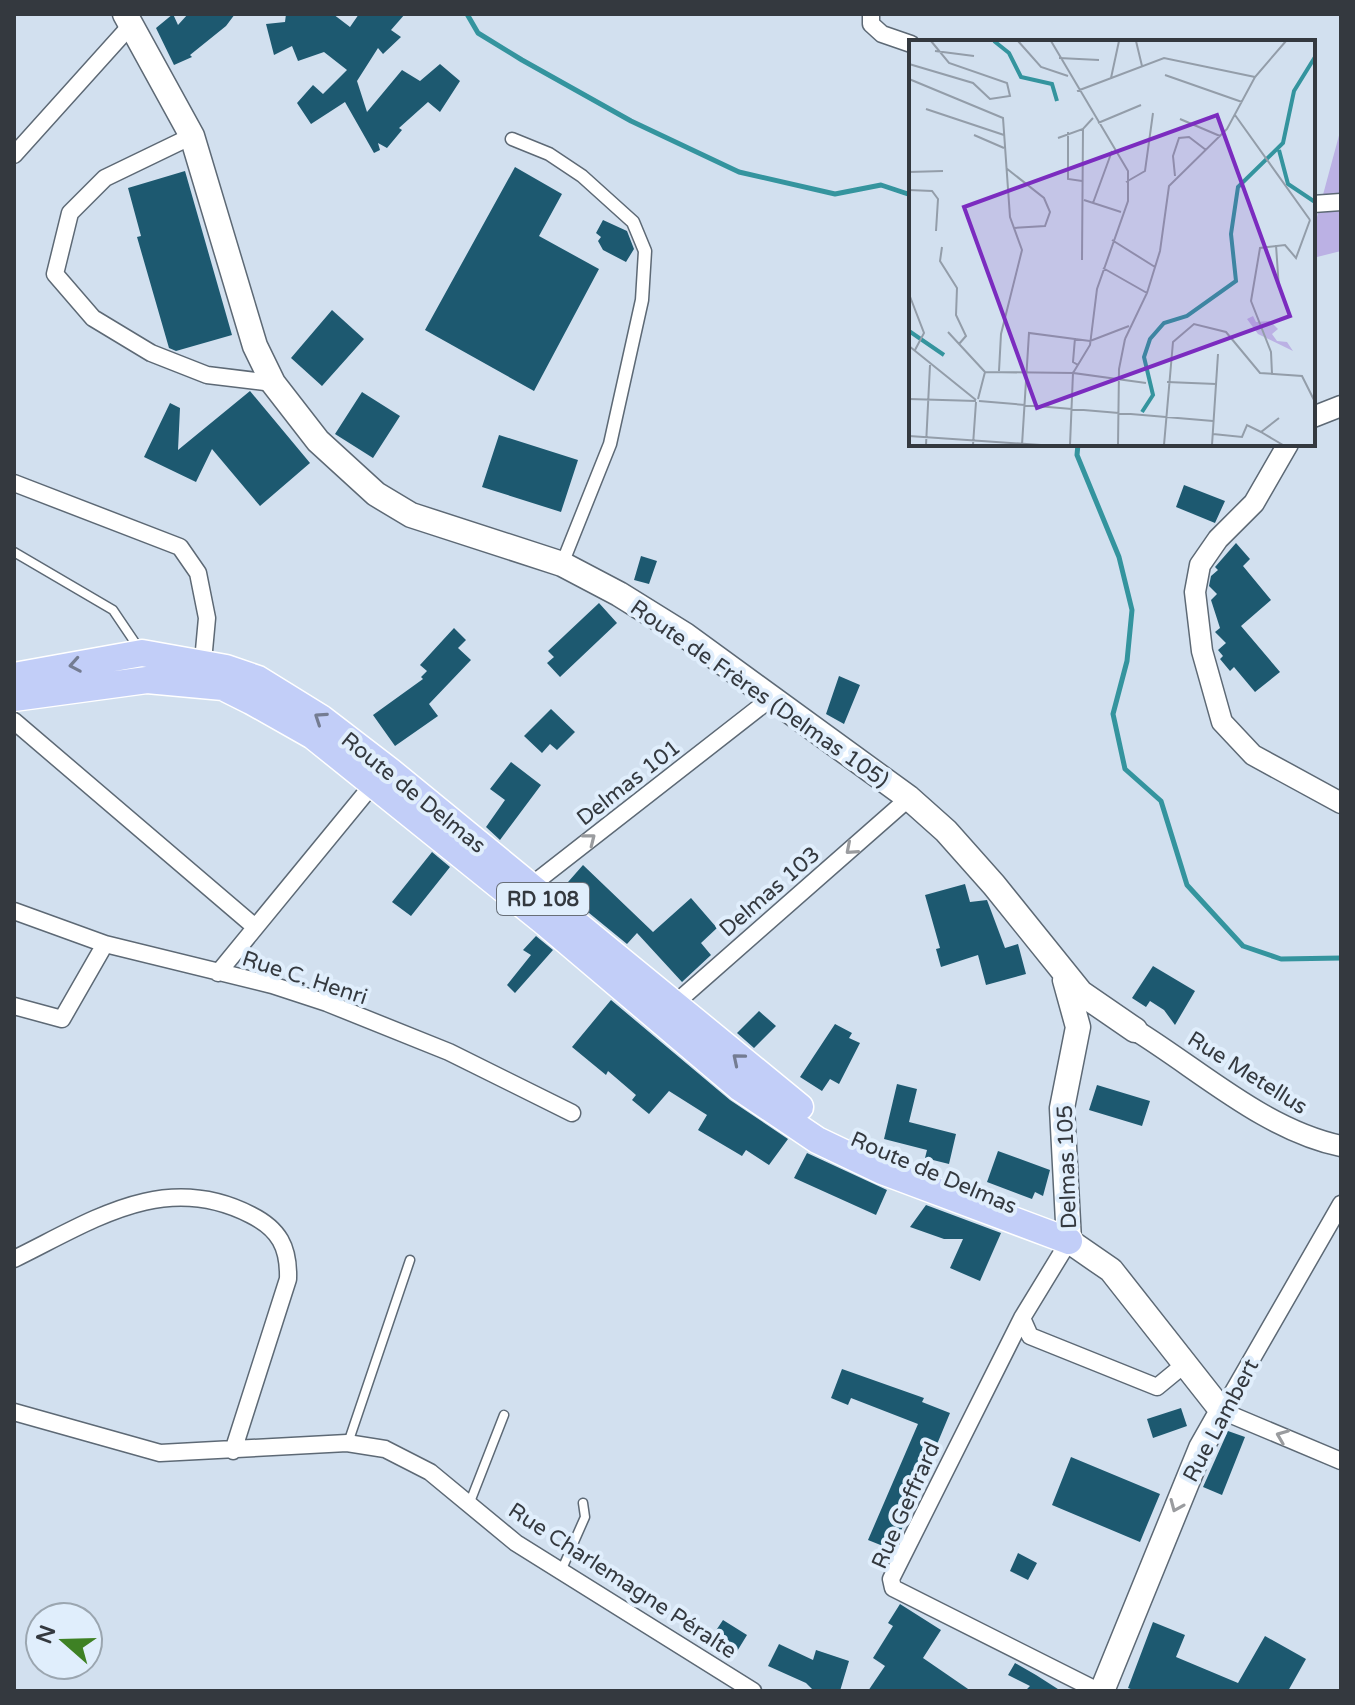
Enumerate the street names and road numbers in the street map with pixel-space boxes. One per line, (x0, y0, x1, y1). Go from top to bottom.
street label: Route de Frères (Delmas 105) (625, 594, 894, 793)
street label: Route de Delmas (336, 727, 491, 859)
street label: Delmas 101 (572, 734, 686, 831)
street label: Delmas 103 (714, 841, 825, 942)
road number: RD 108 (497, 883, 589, 915)
street label: Rue C. Henri (239, 945, 371, 1010)
street label: Rue Metellus (1183, 1026, 1312, 1120)
street label: Delmas 105 (1052, 1104, 1082, 1230)
street label: Route de Delmas (847, 1126, 1021, 1220)
street label: Rue Lambert (1178, 1354, 1264, 1486)
street label: Rue Geffrard (866, 1438, 945, 1573)
street label: Rue Charlemagne Péralte (504, 1497, 741, 1664)

